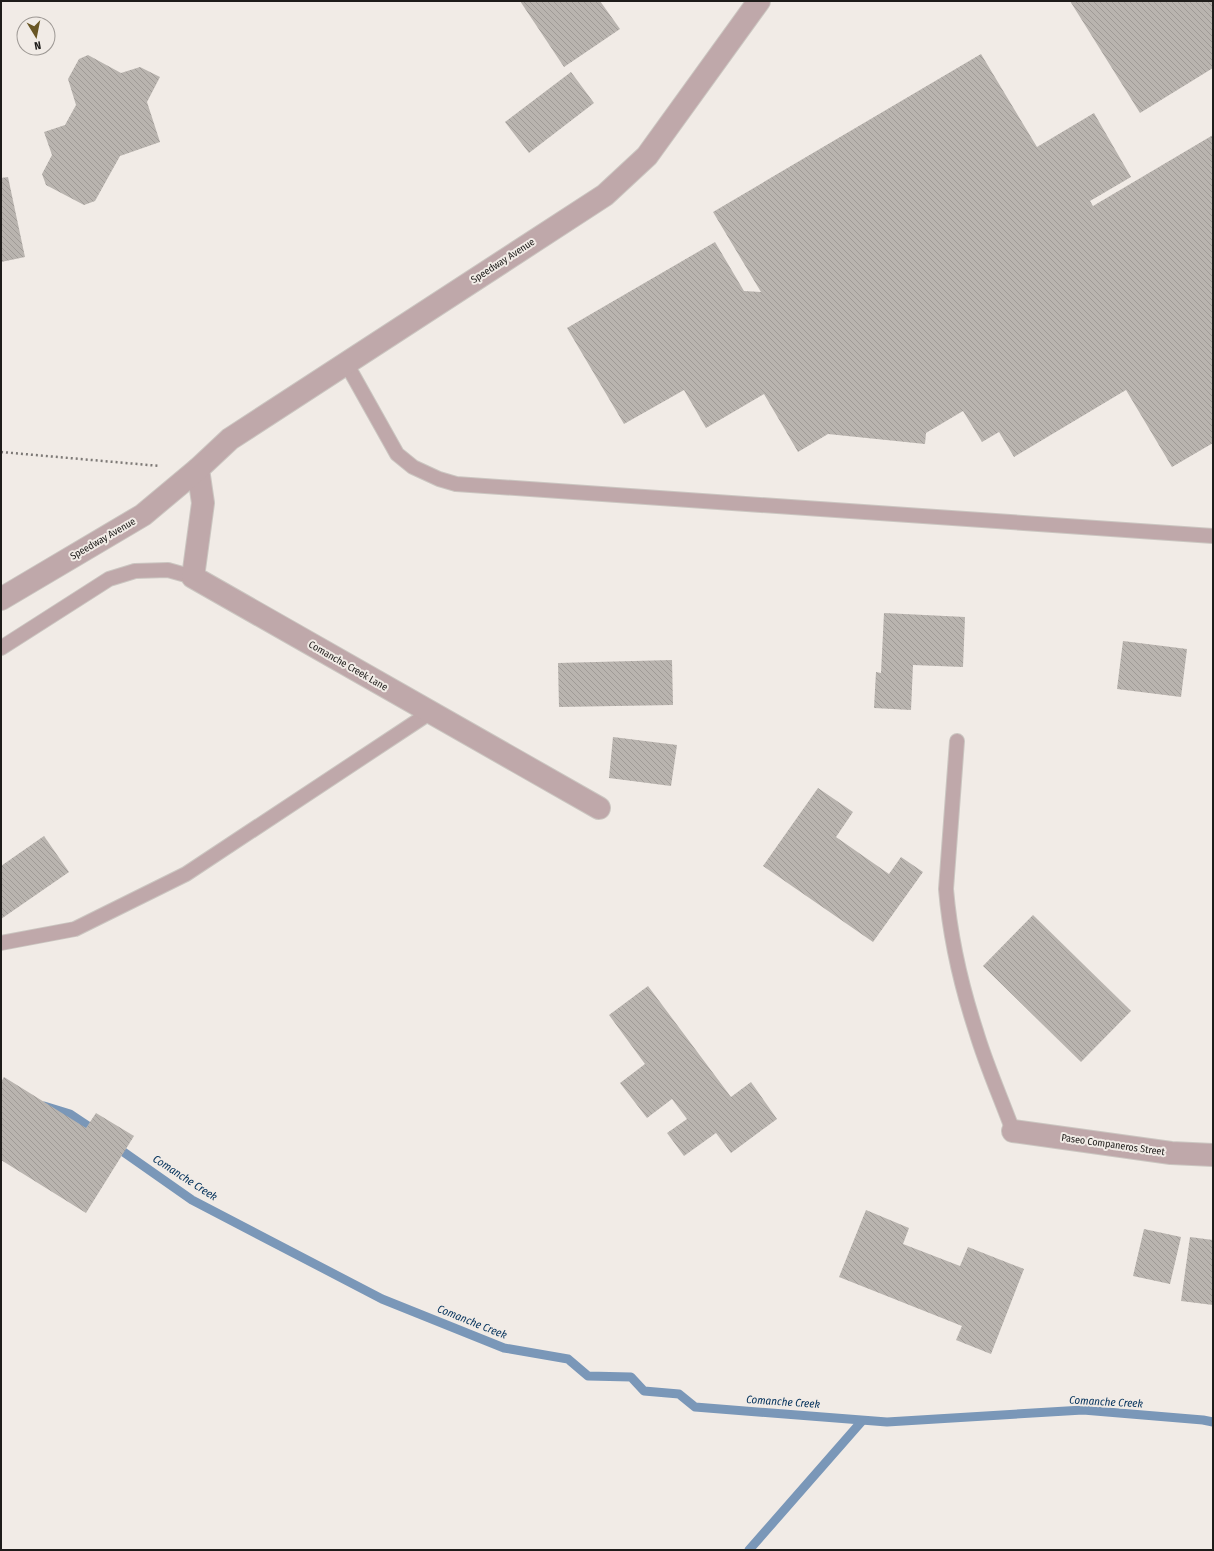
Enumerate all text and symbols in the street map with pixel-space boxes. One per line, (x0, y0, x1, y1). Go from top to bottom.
north arrow (16, 16, 56, 56)
text: N (33, 38, 42, 52)
street label: Speedway Avenue (469, 236, 537, 286)
street label: Speedway Avenue (68, 515, 138, 563)
street label: Comanche Creek Lane (306, 638, 390, 694)
street label: Paseo Companeros Street (1061, 1132, 1166, 1158)
water label: Comanche Creek (150, 1152, 220, 1204)
water label: Comanche Creek (435, 1302, 509, 1342)
water label: Comanche Creek (746, 1393, 821, 1411)
water label: Comanche Creek (1069, 1394, 1144, 1410)

